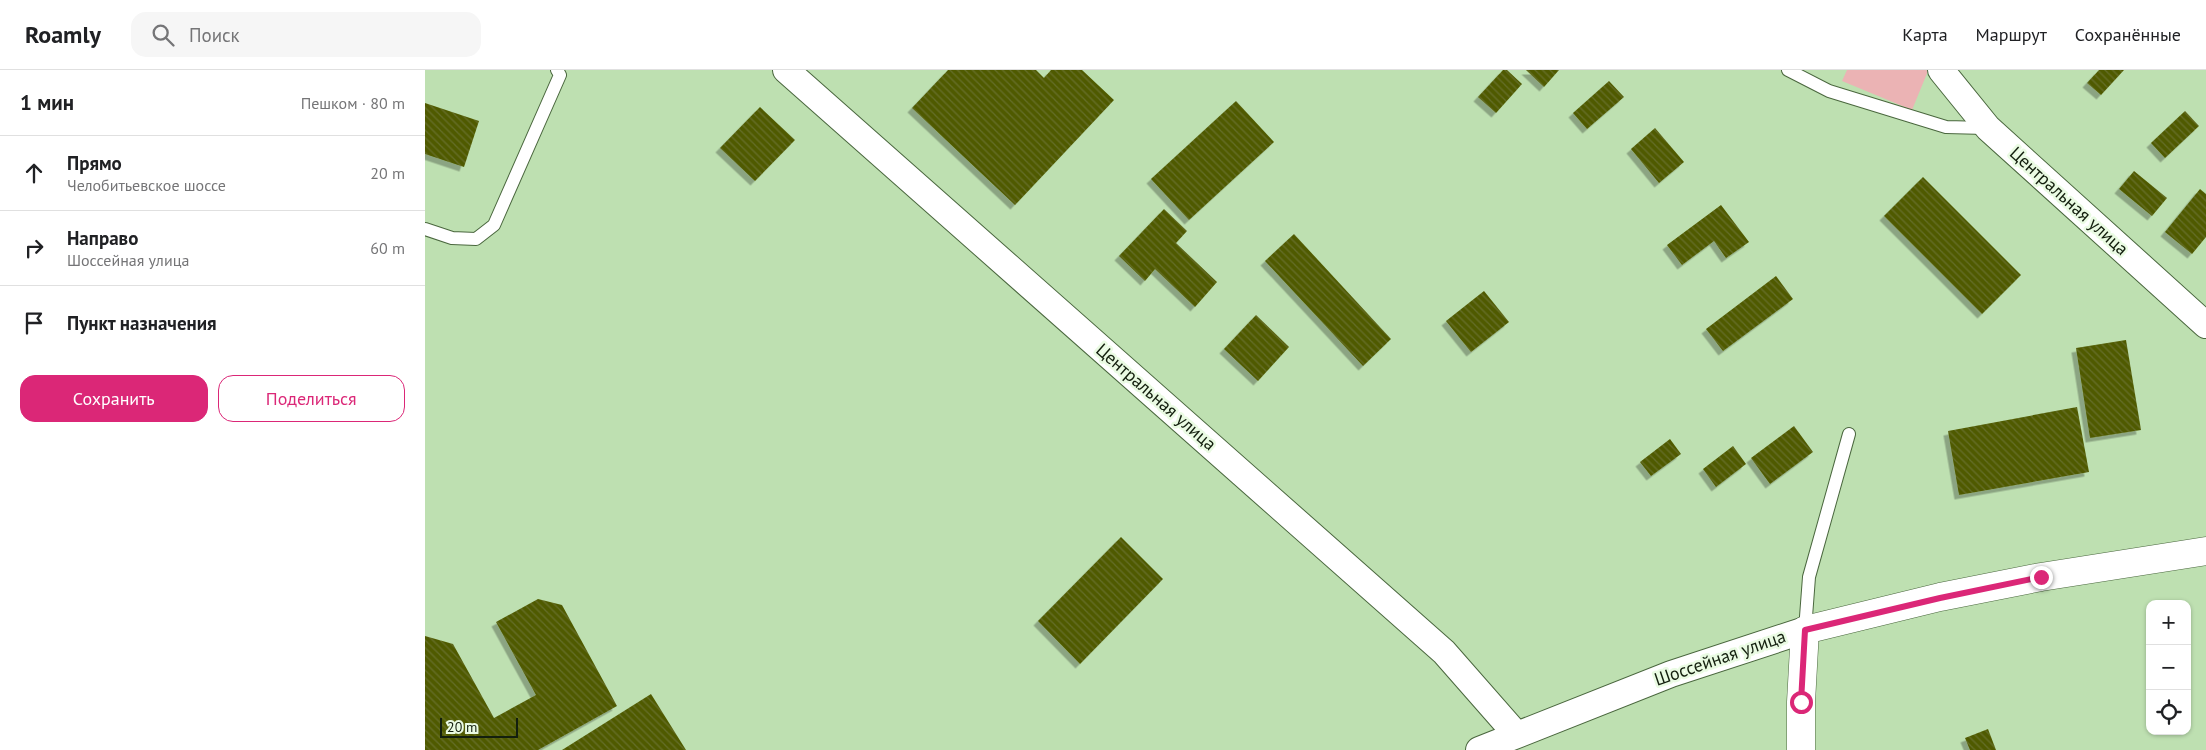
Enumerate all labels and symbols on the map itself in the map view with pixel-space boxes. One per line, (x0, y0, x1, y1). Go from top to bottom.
street label: Центральная улица (2005, 141, 2133, 260)
street label: Центральная улица (1091, 338, 1221, 455)
route end (2030, 566, 2053, 589)
street label: Шоссейная улица (1651, 624, 1789, 691)
route start (1790, 691, 1813, 714)
scale bar (440, 715, 517, 738)

